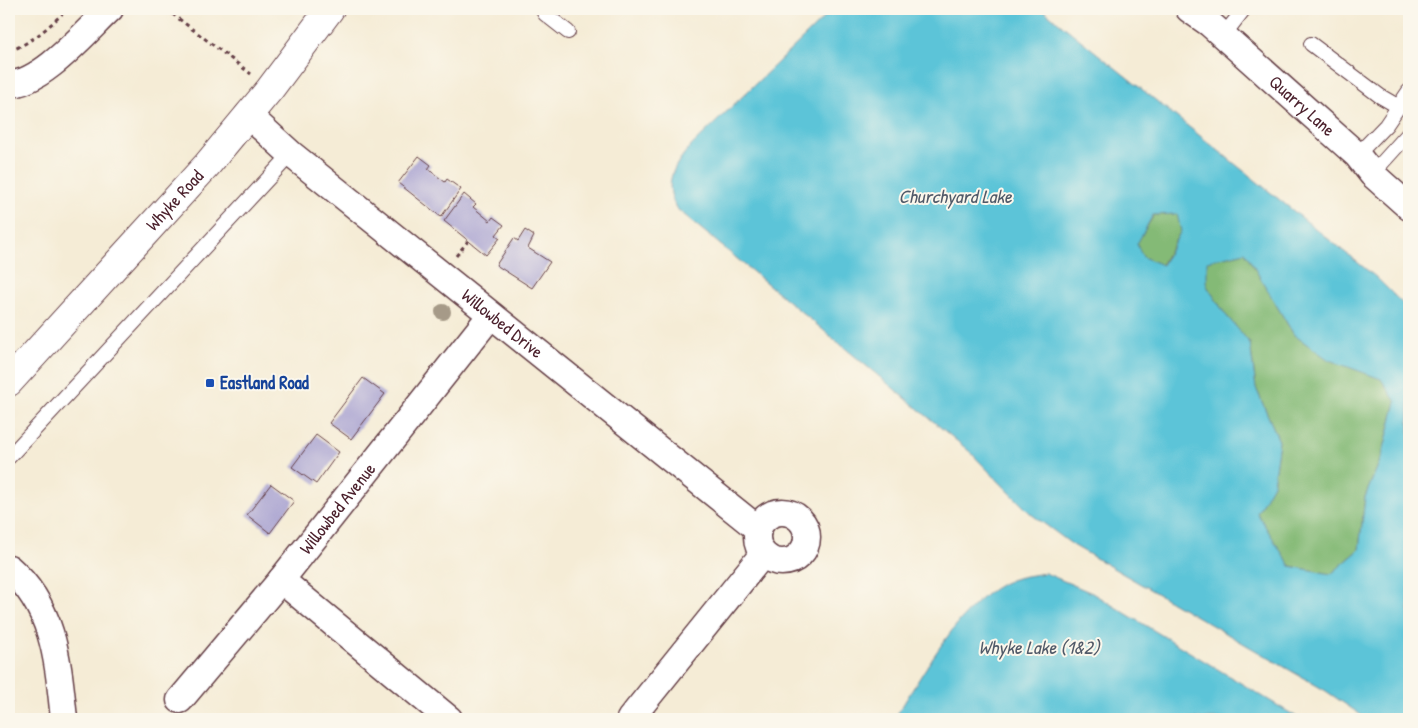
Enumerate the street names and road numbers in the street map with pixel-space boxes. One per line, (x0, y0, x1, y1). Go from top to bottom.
street label: Quarry Lane (1264, 69, 1341, 142)
street label: Whyke Road (140, 164, 209, 236)
street label: Willowbed Drive (456, 283, 549, 364)
street label: Willowbed Avenue (293, 457, 381, 559)

